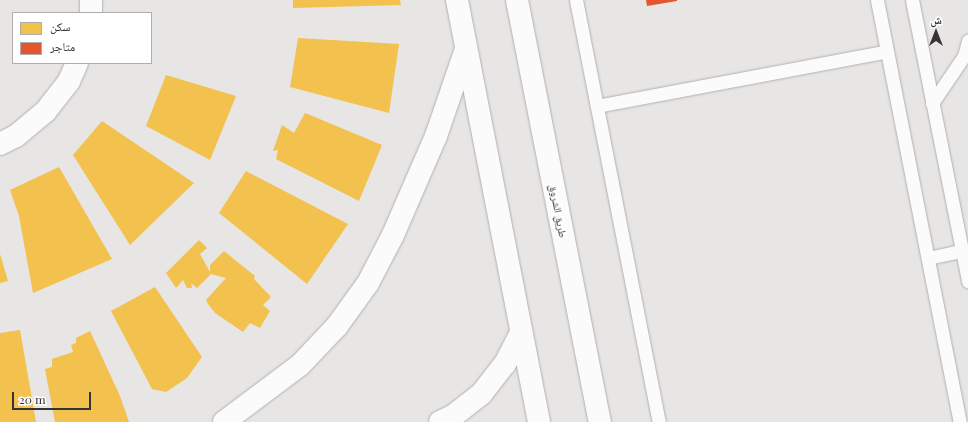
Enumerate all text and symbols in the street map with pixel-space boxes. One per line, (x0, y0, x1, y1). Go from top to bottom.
legend (12, 12, 152, 64)
north arrow (916, 12, 956, 52)
text: ش (930, 12, 942, 27)
text: سكن (50, 18, 70, 34)
text: متاجر (50, 38, 75, 54)
street label: طريق الشروق (546, 183, 570, 239)
scale bar (14, 384, 93, 410)
text: 20 m (19, 391, 46, 407)

